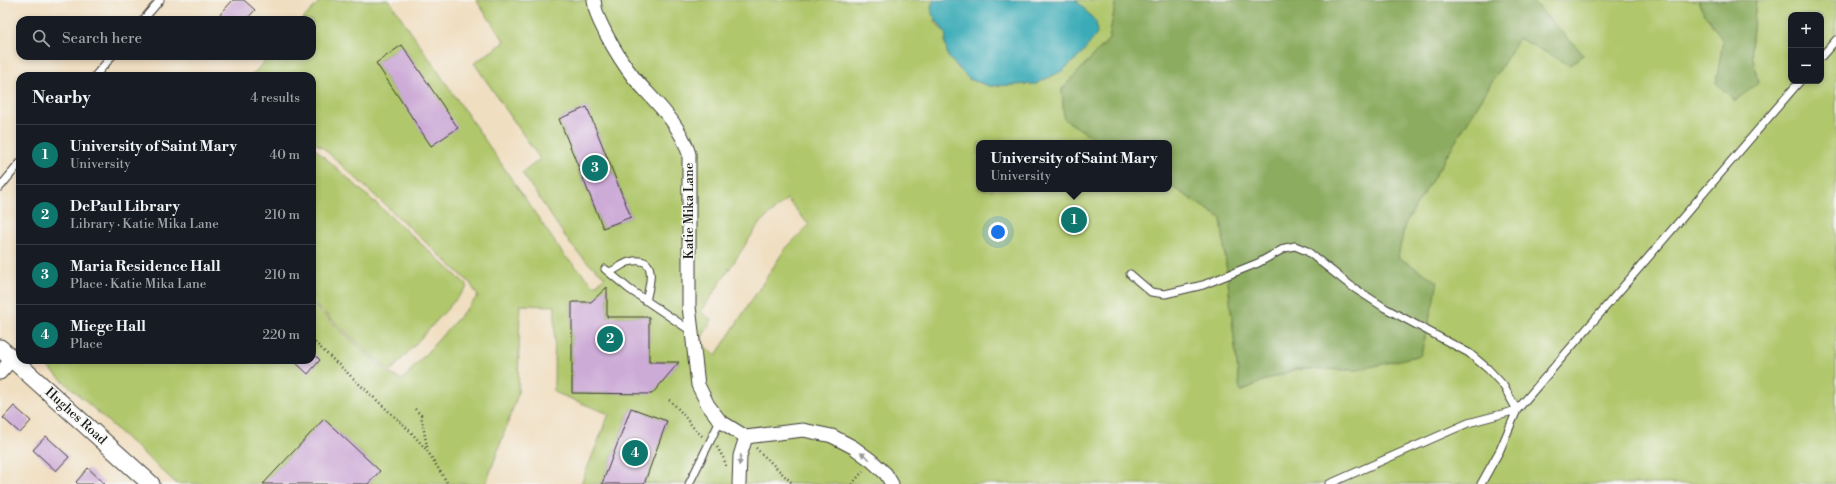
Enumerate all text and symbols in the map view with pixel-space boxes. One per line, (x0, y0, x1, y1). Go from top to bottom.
map controls (1788, 12, 1824, 84)
button: + (1788, 12, 1824, 48)
search box (16, 16, 316, 60)
icon: search (30, 27, 52, 49)
text: Search here (62, 29, 142, 48)
button: − (1788, 48, 1824, 84)
text: Nearby (32, 87, 91, 109)
text: 4 results (250, 90, 300, 106)
text: University of Saint Mary (70, 137, 237, 156)
popup (976, 140, 1172, 192)
text: 1 (42, 147, 48, 163)
text: 40 m (270, 147, 300, 163)
text: University of Saint Mary (990, 149, 1158, 168)
pin: 3 (582, 153, 608, 183)
text: University (70, 156, 131, 172)
street label: Katie Mika Lane (681, 162, 697, 259)
text: University (990, 168, 1051, 184)
text: DePaul Library (70, 197, 180, 216)
pin: 1 (1061, 205, 1087, 235)
text: 2 (41, 207, 49, 223)
text: 210 m (265, 207, 300, 223)
text: Library · Katie Mika Lane (70, 216, 219, 232)
your location (988, 222, 1008, 242)
text: Maria Residence Hall (70, 257, 221, 276)
text: 3 (41, 267, 49, 283)
text: 210 m (265, 267, 300, 283)
text: Place · Katie Mika Lane (70, 276, 206, 292)
text: Miege Hall (70, 317, 146, 336)
pin: 2 (597, 324, 623, 354)
text: 4 (41, 327, 49, 343)
text: 220 m (262, 327, 300, 343)
text: Place (70, 336, 102, 352)
street label: Hughes Road (42, 384, 111, 448)
pin: 4 (622, 438, 648, 468)
one-way arrow (860, 452, 871, 460)
one-way arrow (737, 454, 743, 467)

